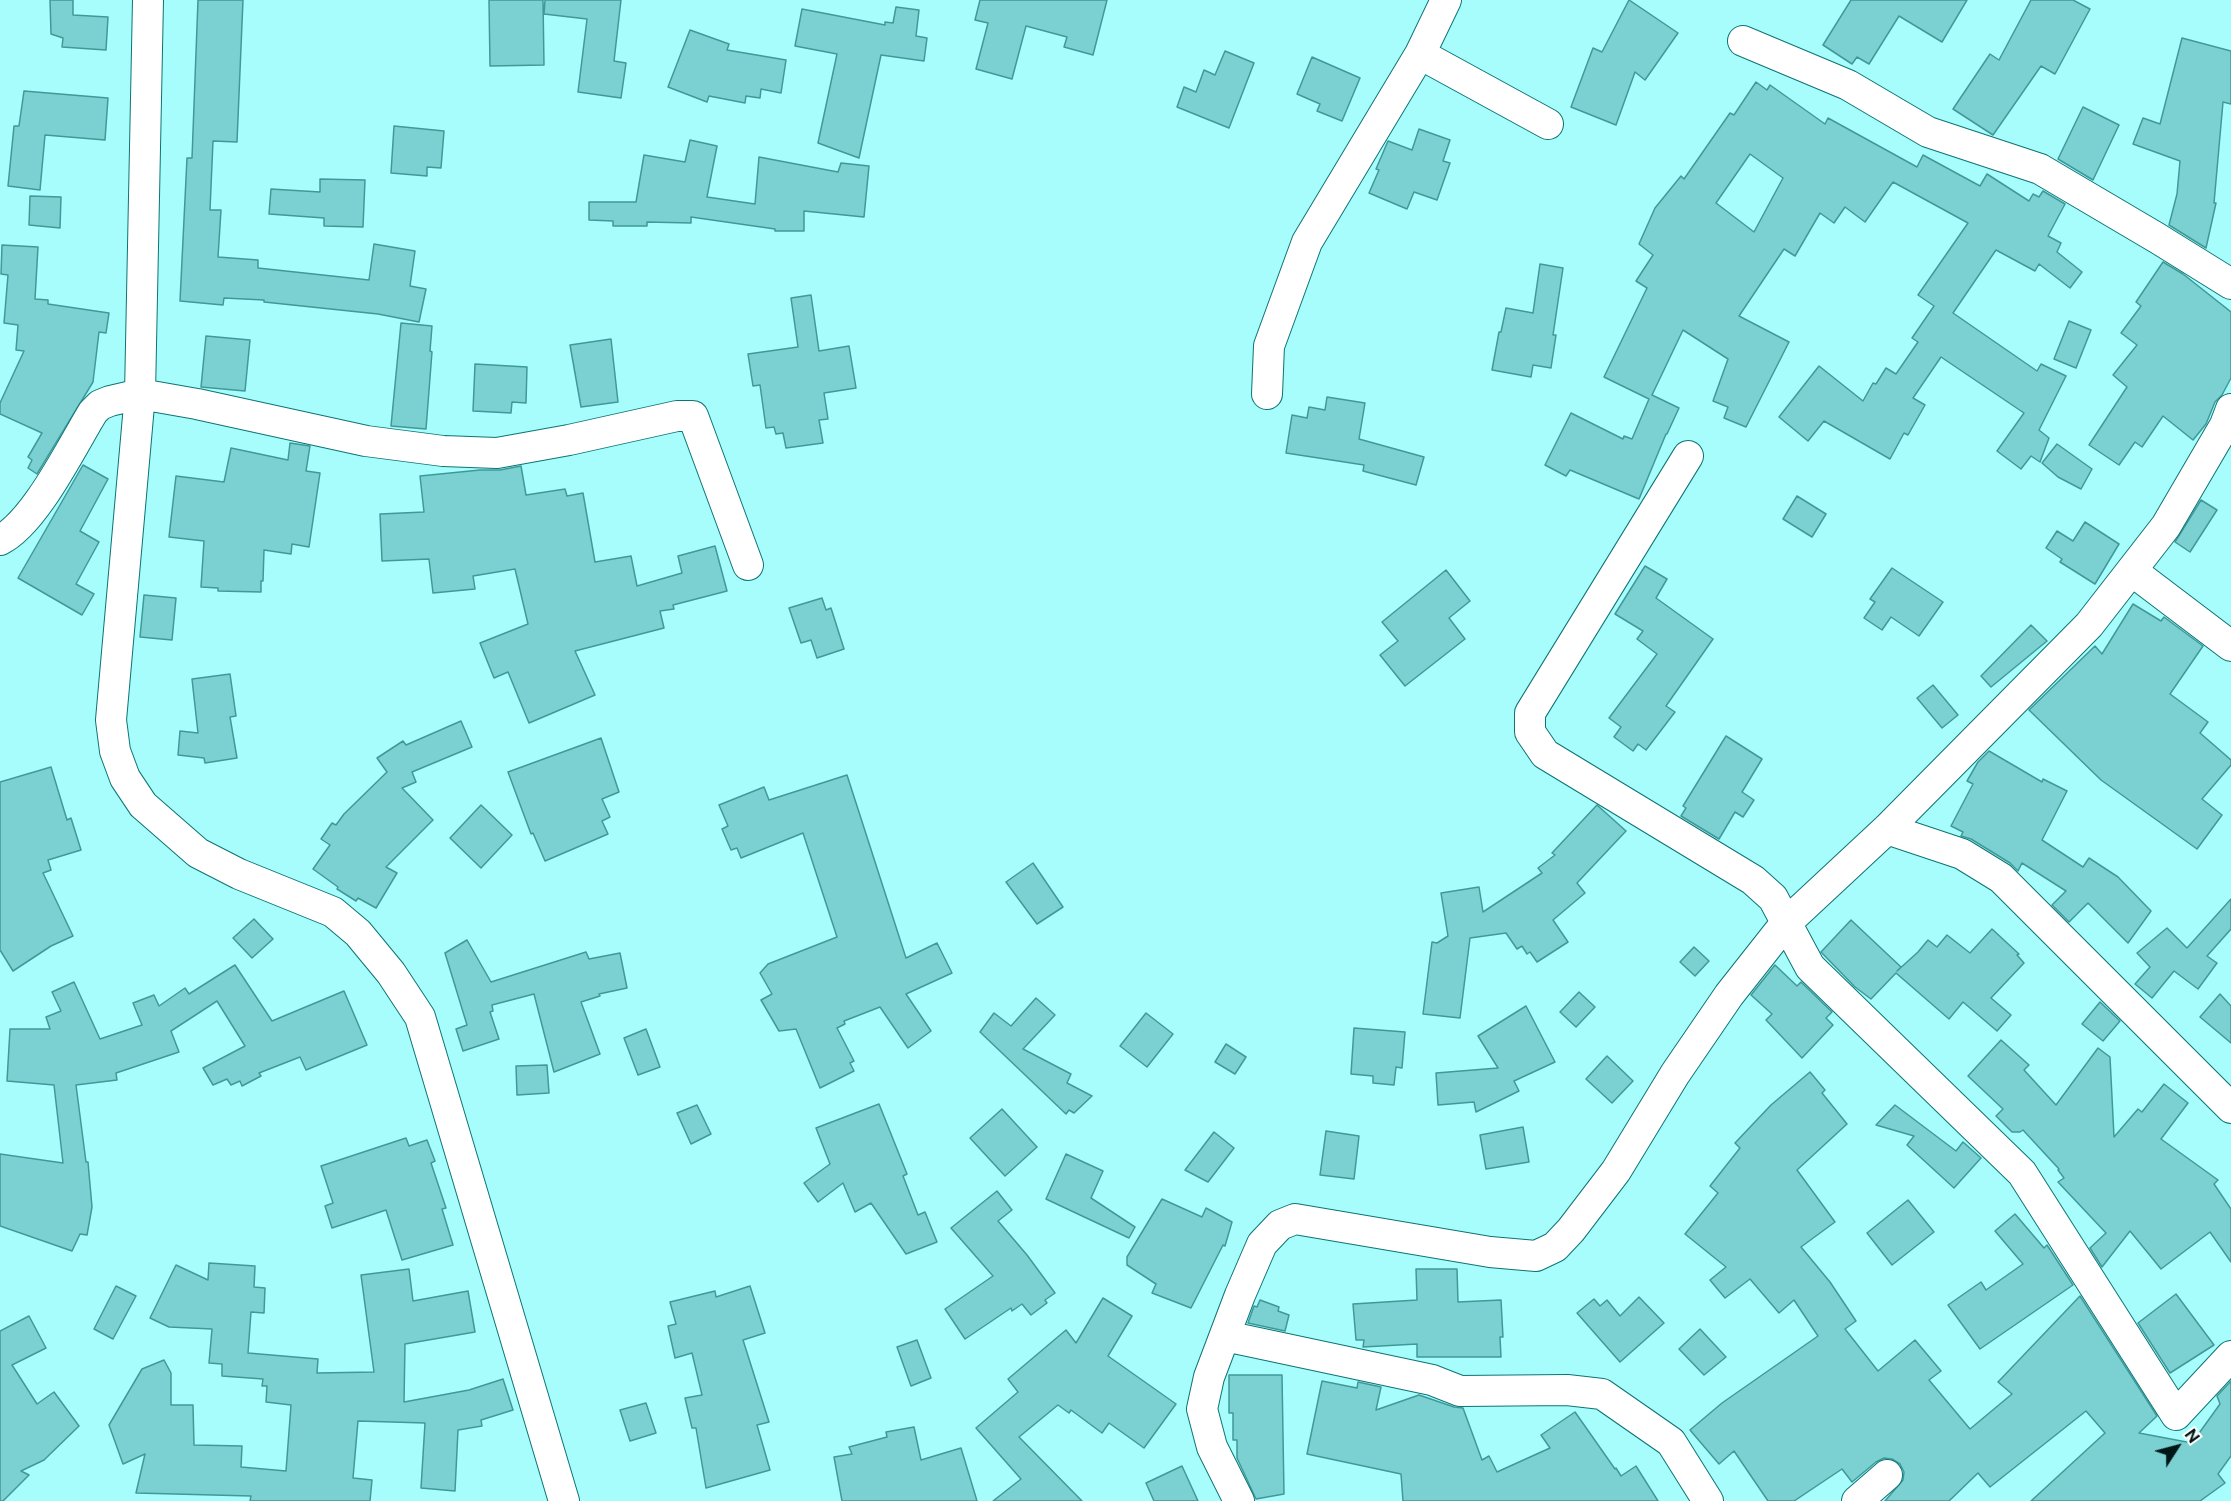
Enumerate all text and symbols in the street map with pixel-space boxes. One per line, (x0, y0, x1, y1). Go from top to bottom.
north arrow (2147, 1417, 2207, 1477)
text: N (2181, 1425, 2203, 1447)

